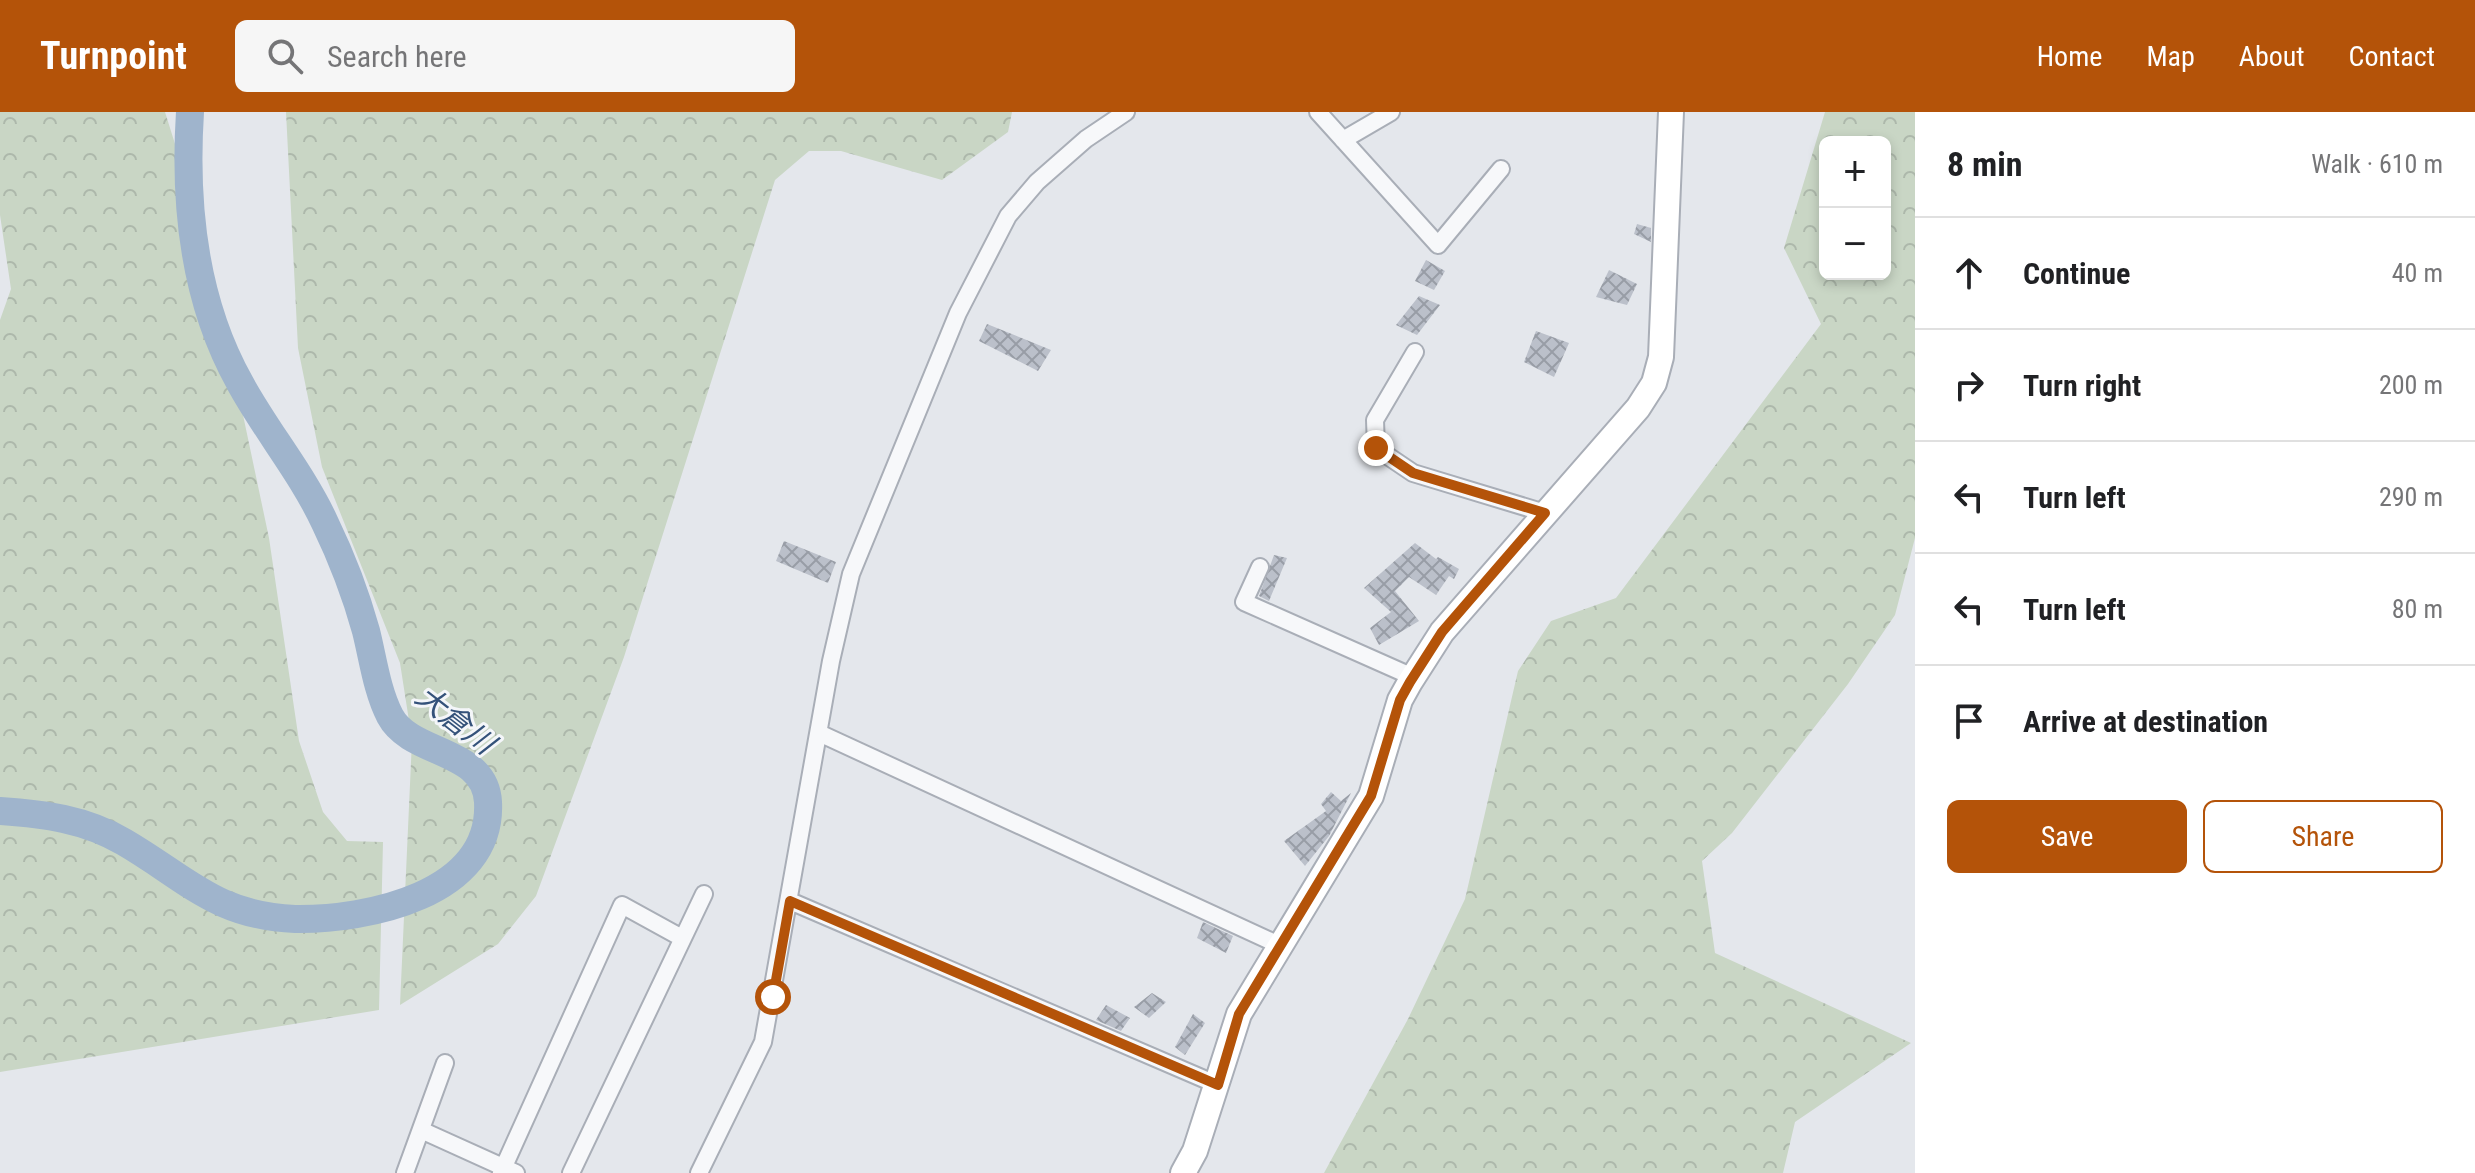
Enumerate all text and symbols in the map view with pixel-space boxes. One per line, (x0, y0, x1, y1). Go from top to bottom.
search box (235, 20, 795, 92)
text: Turnpoint (40, 34, 187, 78)
icon: search (263, 34, 307, 78)
text: Search here (327, 39, 467, 74)
text: Home (2037, 40, 2102, 73)
text: Map (2146, 40, 2195, 73)
text: About (2239, 40, 2305, 73)
text: Contact (2349, 40, 2435, 73)
map controls (1819, 136, 1891, 280)
button: + (1819, 136, 1891, 208)
text: 8 min (1947, 144, 2023, 184)
text: Walk · 610 m (2311, 149, 2443, 179)
button: − (1819, 208, 1891, 280)
icon: ahead (1947, 251, 1991, 295)
text: Continue (2023, 256, 2130, 291)
text: 40 m (2392, 258, 2443, 288)
icon: right (1947, 363, 1991, 407)
text: Turn right (2023, 368, 2141, 403)
text: 200 m (2379, 370, 2443, 400)
route end (1358, 430, 1394, 466)
icon: left (1947, 475, 1991, 519)
text: Turn left (2023, 480, 2126, 515)
text: 290 m (2379, 482, 2443, 512)
icon: left (1947, 587, 1991, 631)
text: Turn left (2023, 592, 2126, 627)
text: 80 m (2392, 594, 2443, 624)
water label: 大倉川 (409, 678, 504, 763)
icon: arrive (1947, 699, 1991, 743)
text: Arrive at destination (2023, 704, 2268, 739)
button: Save (1947, 800, 2187, 873)
button: Share (2203, 800, 2443, 873)
route start (755, 979, 791, 1015)

